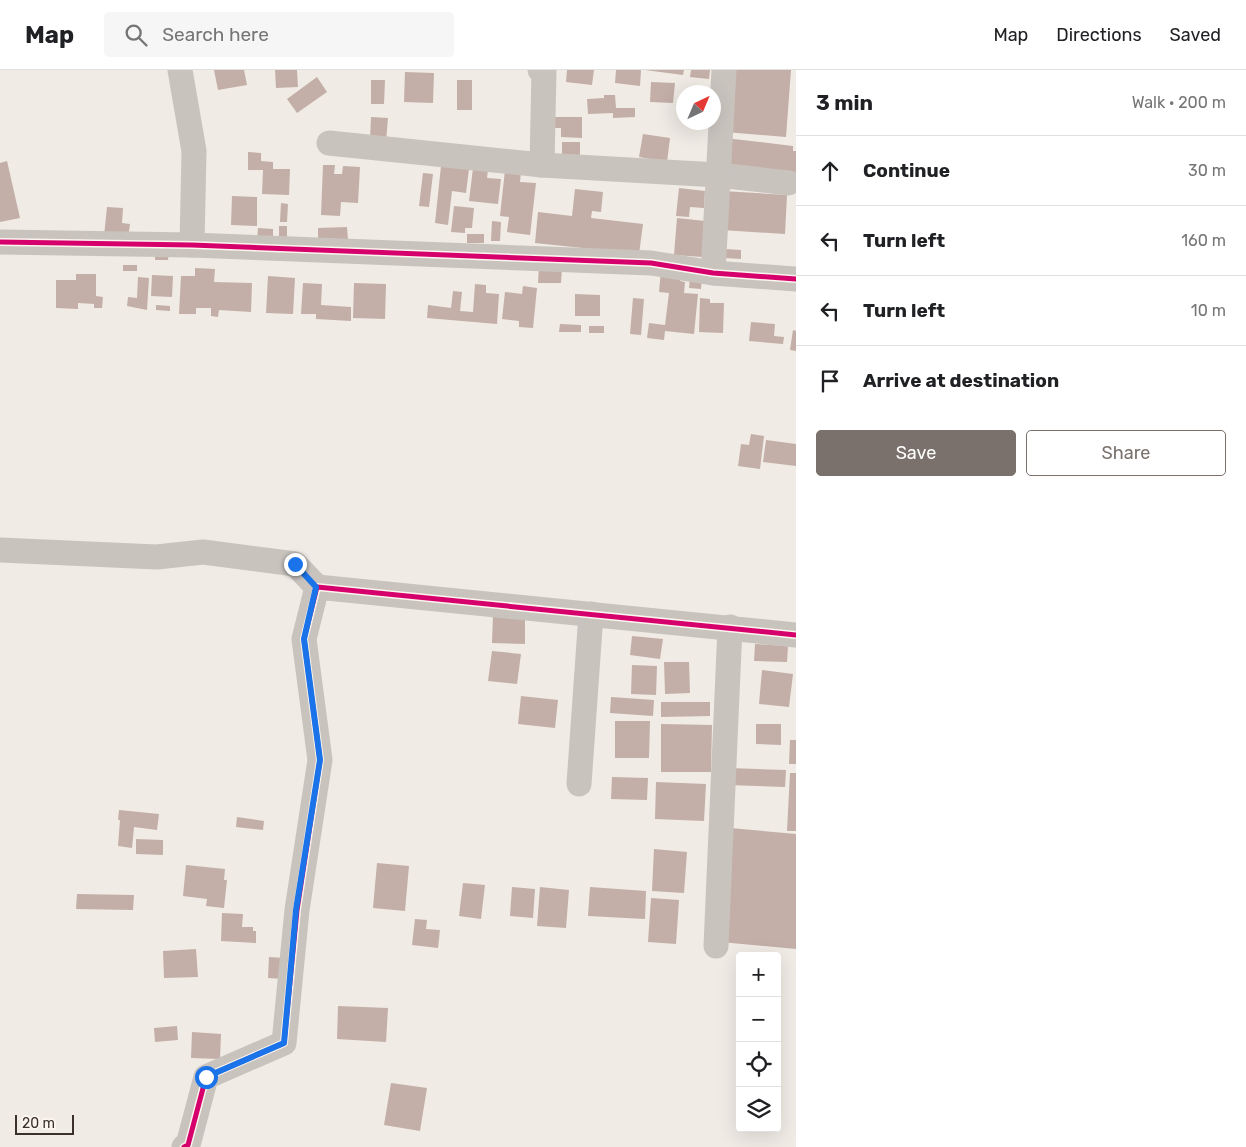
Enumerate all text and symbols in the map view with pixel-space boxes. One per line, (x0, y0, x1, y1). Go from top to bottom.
search box (104, 12, 454, 57)
text: Map (25, 21, 74, 49)
icon: search (122, 21, 150, 49)
text: Search here (162, 23, 269, 46)
text: Map (993, 24, 1028, 46)
text: Directions (1056, 24, 1142, 46)
text: Saved (1170, 24, 1221, 46)
north arrow (676, 85, 721, 130)
text: 3 min (816, 90, 873, 115)
text: Walk · 200 m (1132, 93, 1226, 112)
icon: ahead (816, 157, 844, 185)
text: Continue (863, 159, 950, 182)
text: 30 m (1188, 161, 1226, 180)
icon: left (816, 227, 844, 255)
text: Turn left (863, 229, 945, 252)
text: 160 m (1181, 231, 1226, 250)
icon: left (816, 297, 844, 325)
text: Turn left (863, 299, 945, 322)
text: 10 m (1191, 301, 1226, 320)
icon: arrive (816, 367, 844, 395)
text: Arrive at destination (863, 369, 1059, 392)
button: Save (816, 430, 1016, 476)
button: Share (1026, 430, 1226, 476)
route end (284, 553, 307, 576)
map controls (736, 952, 781, 1132)
button: + (736, 952, 781, 997)
button: − (736, 997, 781, 1042)
button: locate (736, 1042, 781, 1087)
route start (195, 1066, 218, 1089)
button: layers (736, 1087, 781, 1132)
scale bar (15, 1112, 74, 1135)
text: 20 m (22, 1115, 55, 1132)

